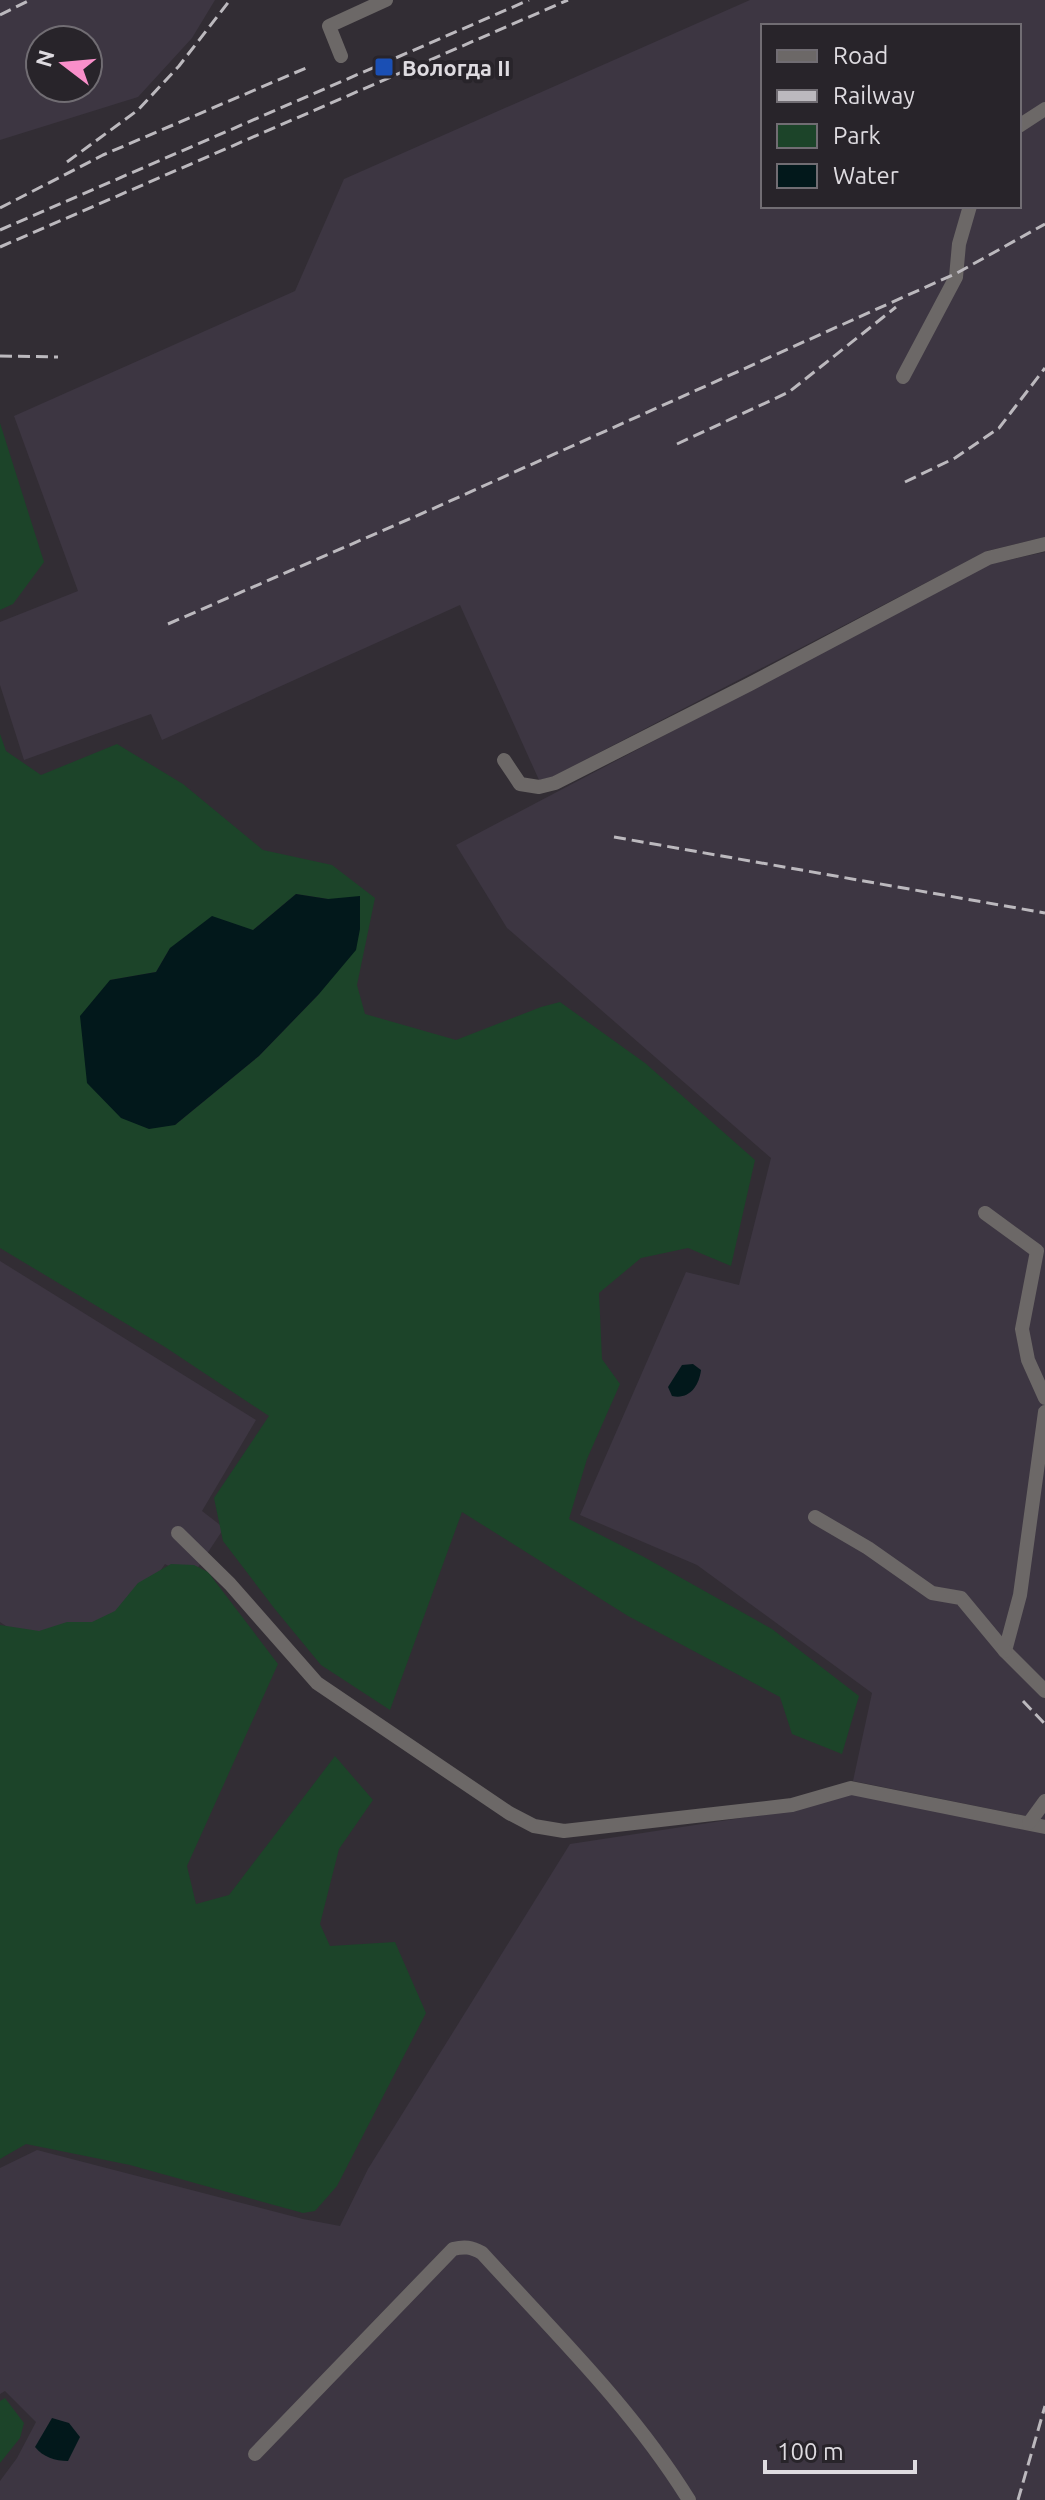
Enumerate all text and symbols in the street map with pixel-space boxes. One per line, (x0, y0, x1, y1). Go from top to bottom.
north arrow (24, 24, 104, 104)
legend (761, 24, 1021, 208)
text: Road (833, 42, 888, 69)
text: N (30, 47, 59, 70)
place label: Вологда II (402, 55, 511, 80)
marker: Вологда II (373, 56, 395, 78)
text: Railway (833, 82, 915, 109)
text: Park (833, 122, 881, 149)
text: Water (833, 162, 899, 189)
scale bar (765, 2424, 915, 2474)
text: 100 m (777, 2438, 844, 2465)

